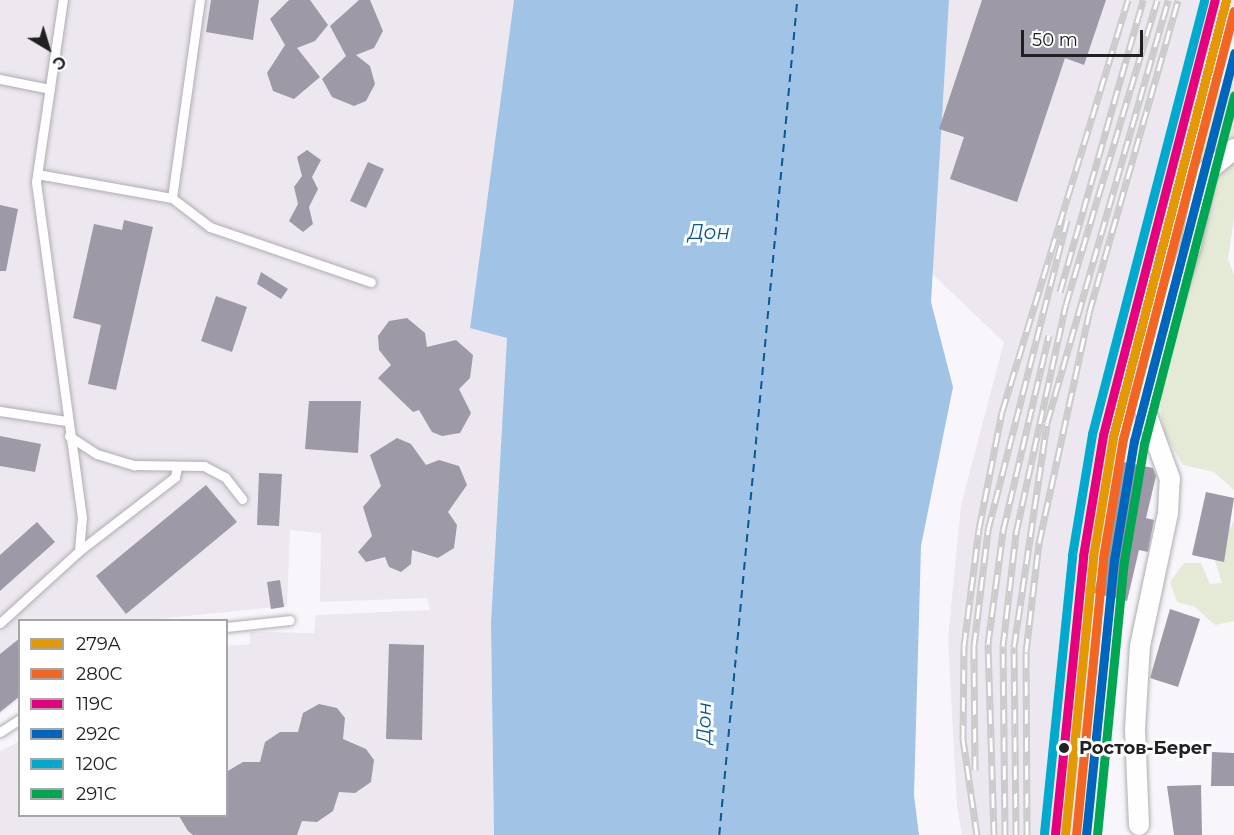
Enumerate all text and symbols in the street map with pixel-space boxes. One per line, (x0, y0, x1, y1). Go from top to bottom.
north arrow (18, 18, 78, 78)
scale bar (1024, 18, 1146, 56)
text: 50 m (1032, 29, 1078, 51)
text: С (49, 52, 70, 74)
water label: Дон (688, 220, 730, 244)
legend (18, 619, 228, 817)
text: 279А (76, 633, 121, 655)
text: 280С (76, 663, 123, 685)
text: 119С (76, 693, 113, 715)
water label: Дон (692, 702, 716, 744)
text: 292С (76, 723, 120, 745)
place label: Ростов-Берег (1079, 737, 1212, 759)
marker: Ростов-Берег (1054, 738, 1074, 758)
text: 120С (76, 753, 118, 775)
text: 291С (76, 783, 117, 805)

